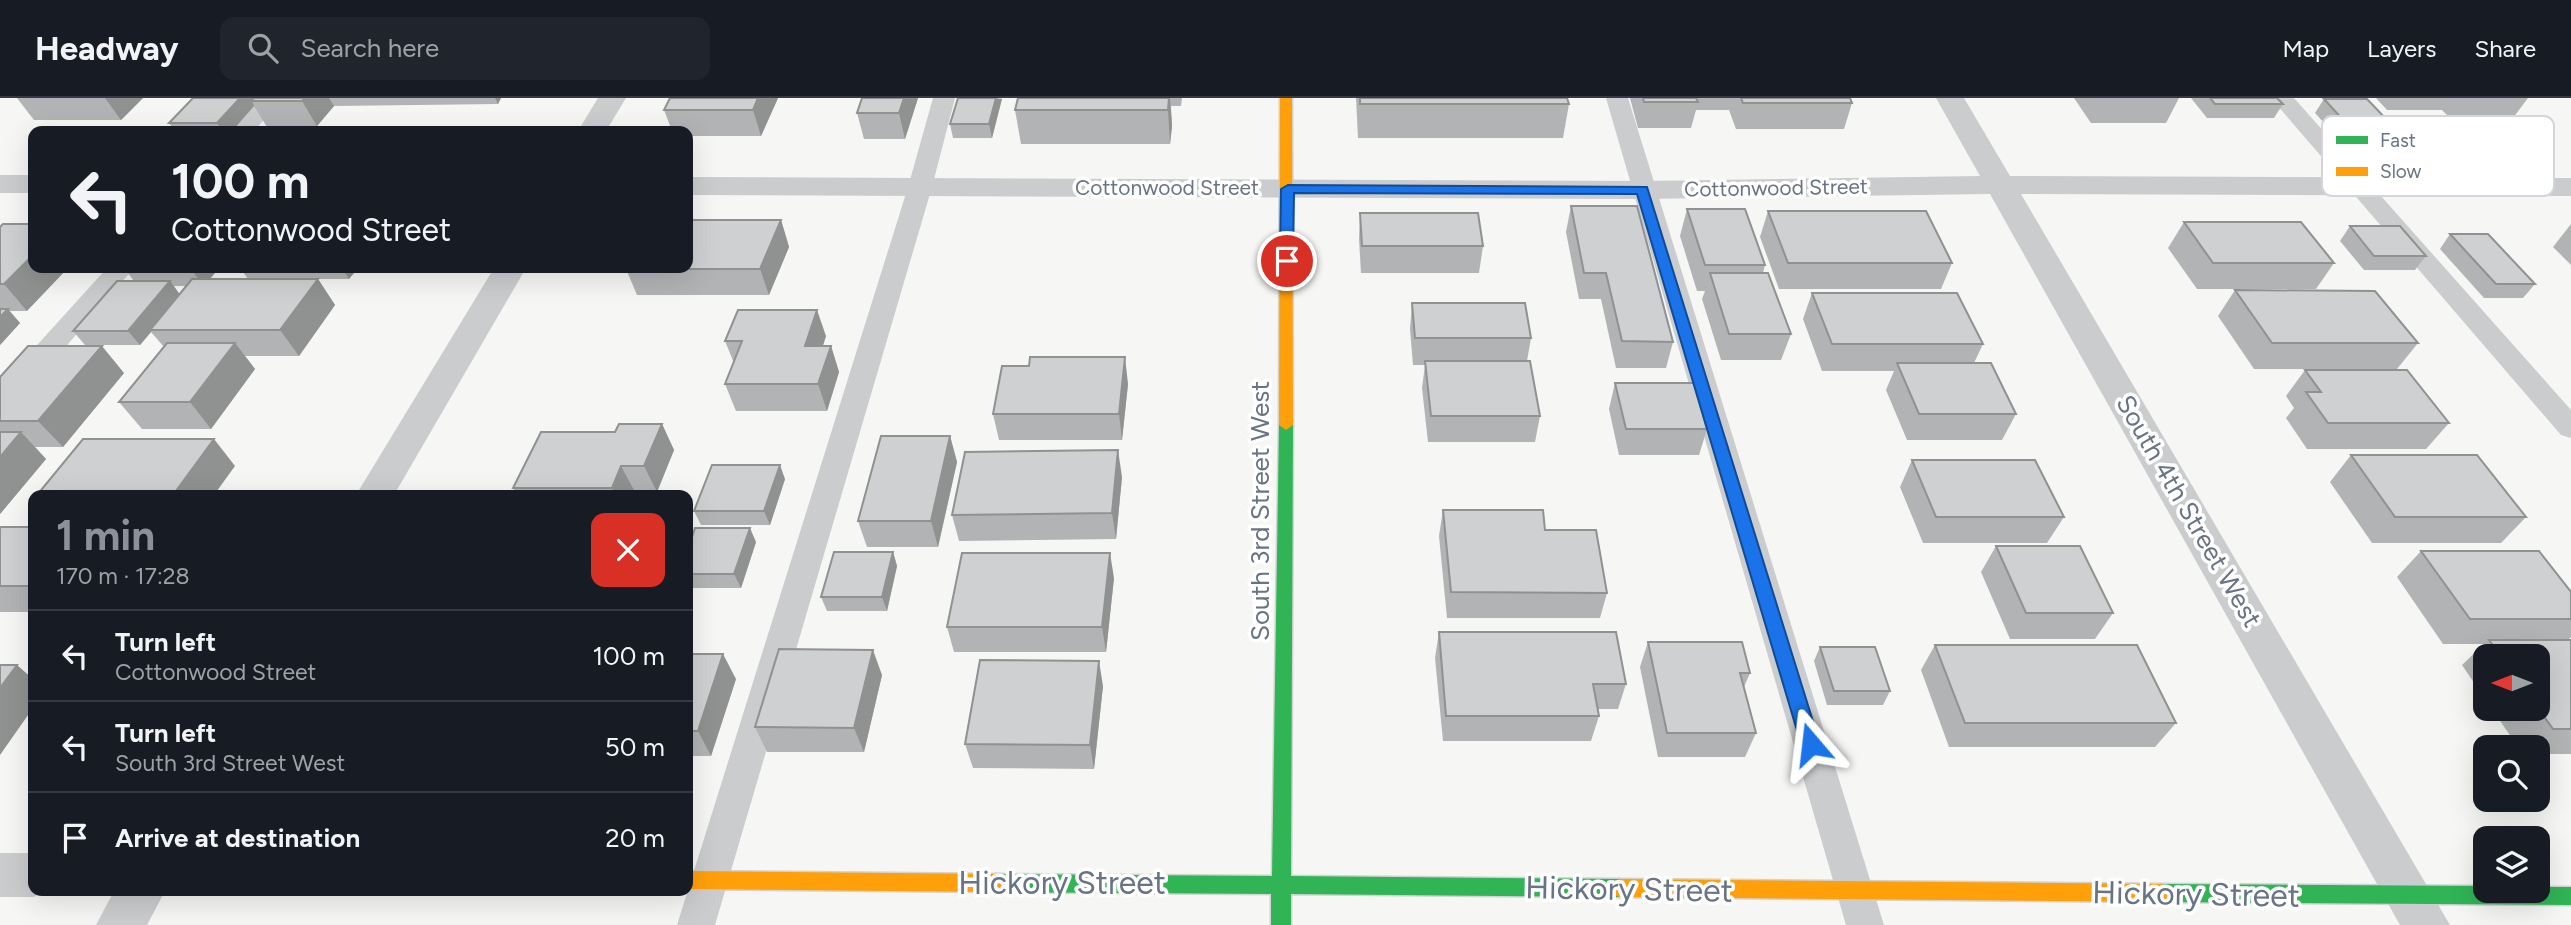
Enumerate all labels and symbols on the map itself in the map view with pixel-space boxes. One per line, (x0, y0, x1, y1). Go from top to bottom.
legend (2322, 116, 2554, 196)
text: Fast (2380, 129, 2416, 152)
text: Slow (2380, 160, 2422, 183)
street label: Cottonwood Street (1684, 173, 1868, 202)
street label: Cottonwood Street (1075, 175, 1259, 200)
pin (1257, 231, 1317, 291)
street label: South 3rd Street West (1244, 381, 1276, 641)
street label: South 4th Street West (2110, 389, 2269, 633)
north arrow (2473, 644, 2550, 721)
position arrow (1774, 707, 1848, 781)
street label: Hickory Street (958, 864, 1166, 902)
street label: Hickory Street (1525, 868, 1733, 910)
street label: Hickory Street (2092, 873, 2300, 915)

